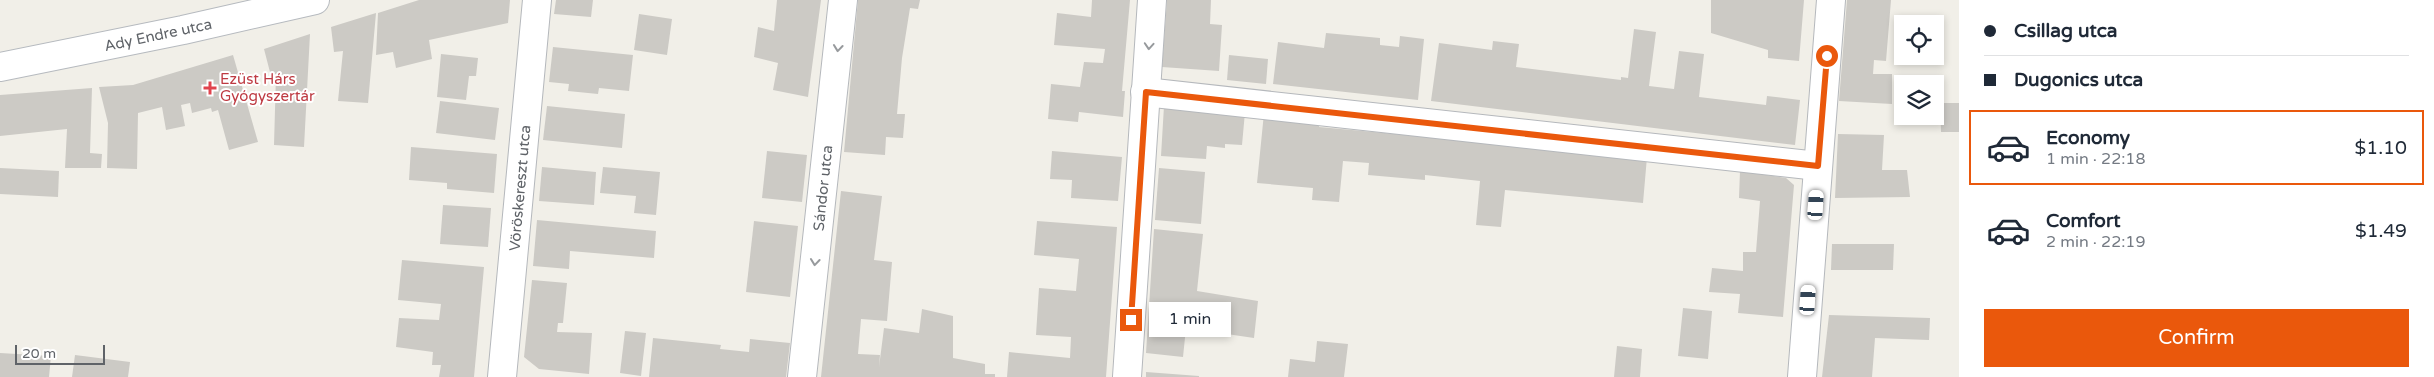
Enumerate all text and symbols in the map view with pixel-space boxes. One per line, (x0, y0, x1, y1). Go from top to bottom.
street label: Ady Endre utca (103, 15, 213, 55)
map controls (1894, 15, 1944, 125)
button: locate (1894, 15, 1944, 65)
text: Csillag utca (2014, 20, 2117, 42)
one-way arrow (1143, 42, 1154, 50)
one-way arrow (833, 45, 844, 53)
route start (1816, 45, 1838, 67)
text: Dugonics utca (2014, 69, 2143, 91)
place label: Ezüst Hárs Gyógyszertár (220, 70, 315, 105)
button: layers (1894, 75, 1944, 125)
marker: Ezüst Hárs Gyógyszertár (204, 82, 216, 94)
street label: Vöröskereszt utca (506, 124, 534, 252)
icon: car (1986, 125, 2031, 170)
text: Economy (2046, 127, 2130, 149)
text: $1.10 (2355, 137, 2407, 159)
street label: Sándor utca (810, 144, 836, 232)
text: 1 min · 22:18 (2046, 149, 2145, 169)
car (1807, 190, 1824, 220)
icon: car (1986, 208, 2031, 253)
text: Comfort (2046, 210, 2120, 232)
text: $1.49 (2355, 220, 2407, 242)
text: 2 min · 22:19 (2046, 232, 2145, 252)
one-way arrow (810, 259, 821, 267)
car (1799, 285, 1816, 315)
callout: 1 min (1148, 302, 1231, 338)
route end (1120, 309, 1142, 331)
text: 1 min (1169, 309, 1211, 329)
button: Confirm (1984, 309, 2409, 367)
scale bar (15, 342, 105, 365)
text: 20 m (22, 345, 56, 362)

